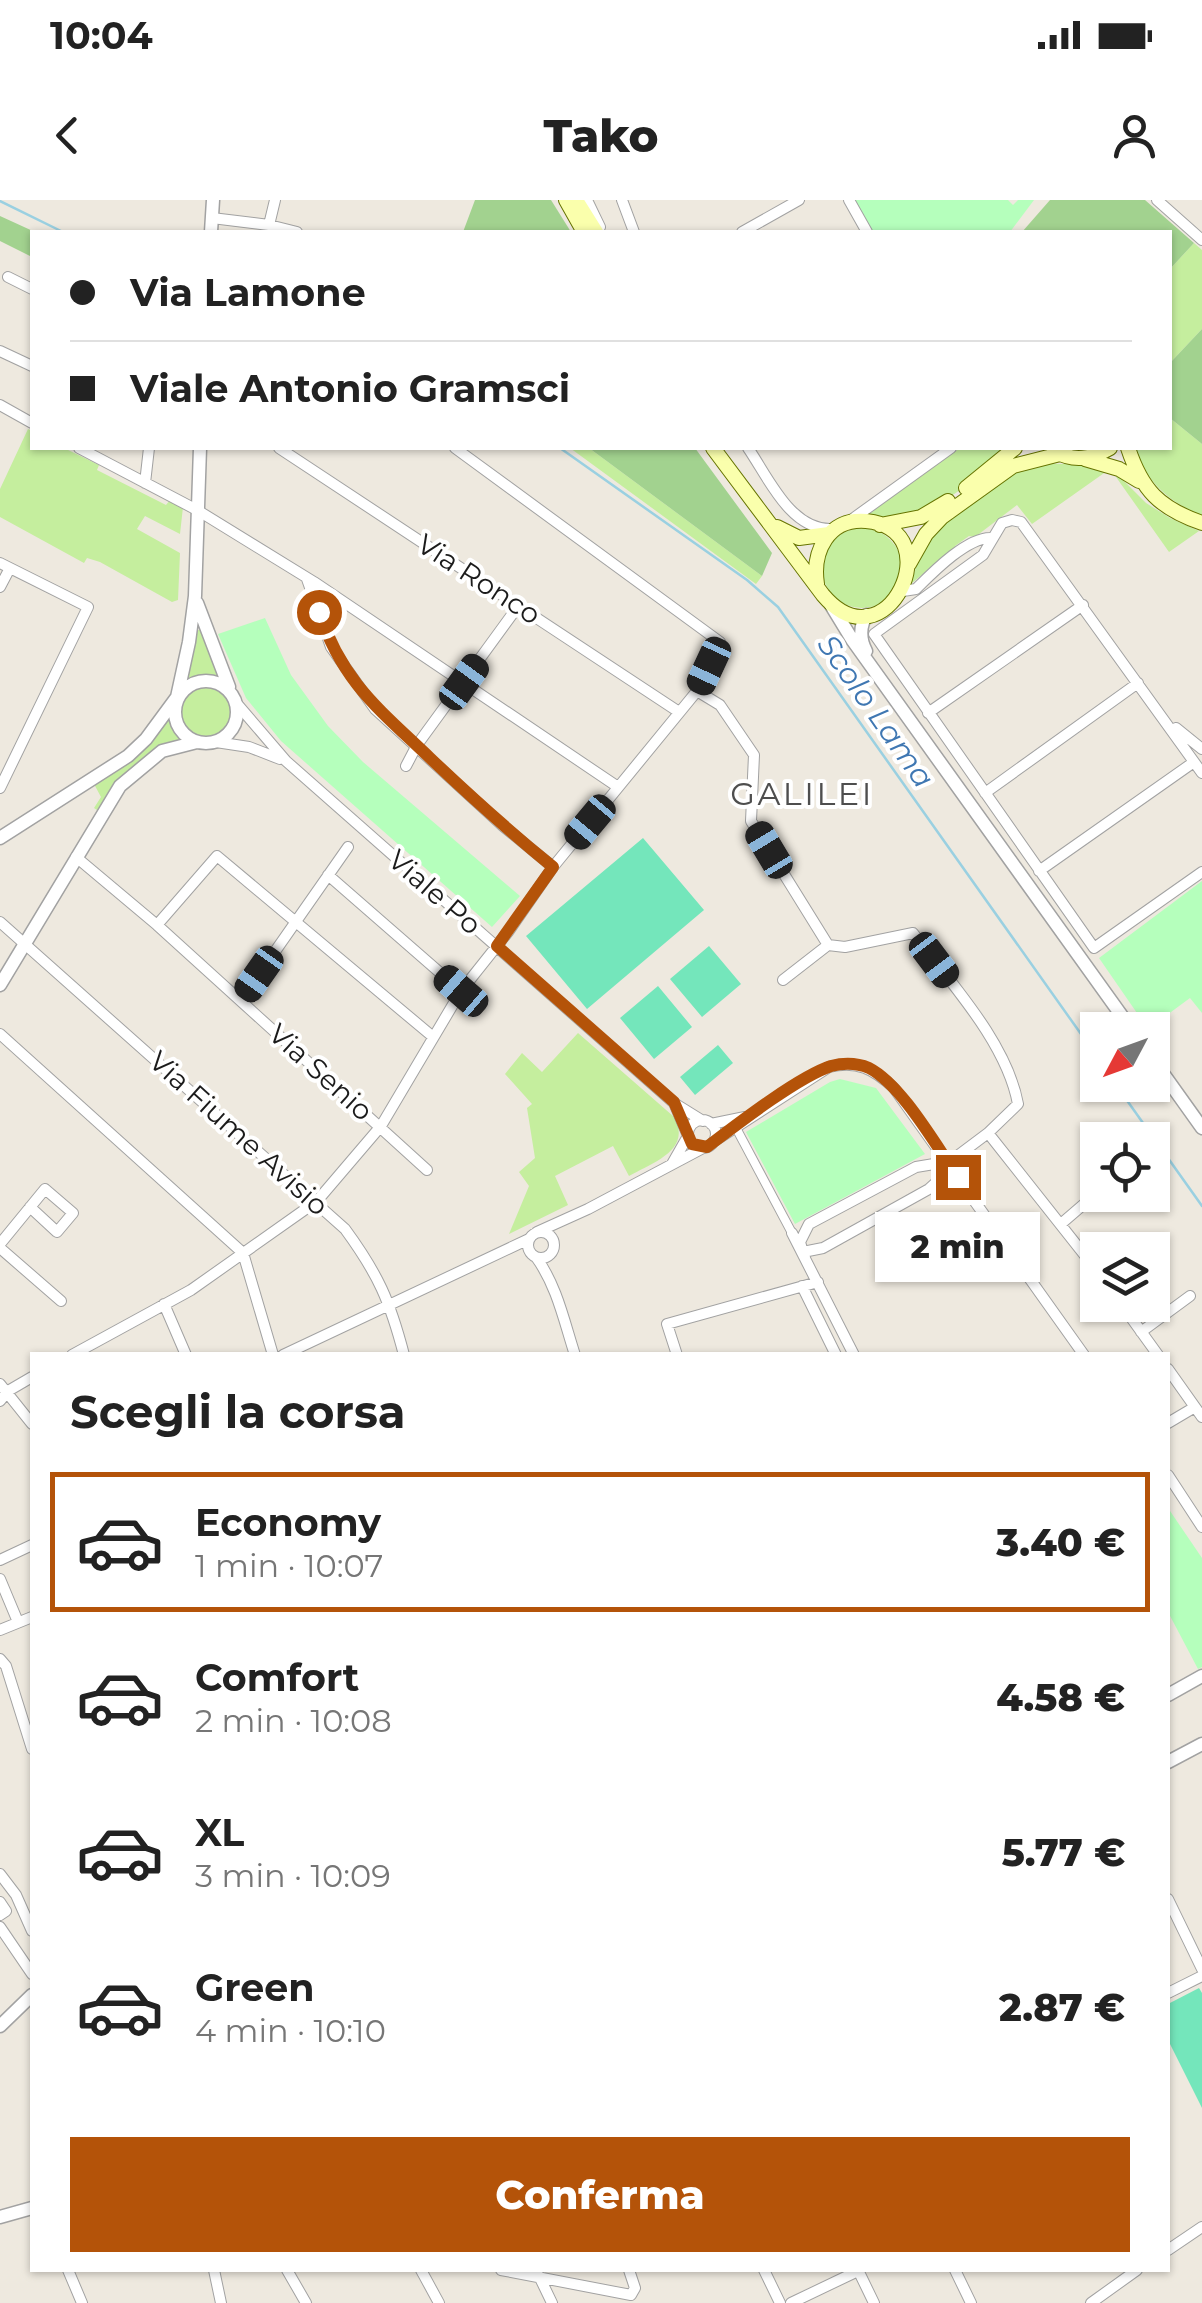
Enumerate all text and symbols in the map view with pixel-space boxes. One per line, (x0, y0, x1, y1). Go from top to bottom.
text: 10:04 (50, 12, 153, 59)
icon: back (40, 108, 95, 163)
text: Tako (543, 108, 659, 163)
icon: person (1107, 108, 1162, 163)
text: Via Lamone (130, 269, 366, 316)
text: Viale Antonio Gramsci (130, 365, 570, 412)
street label: Via Ronco (411, 527, 547, 631)
route start (297, 590, 342, 635)
water label: Scolo Lama (810, 627, 942, 795)
car (683, 632, 735, 700)
car (434, 649, 494, 715)
district label: GALILEI (730, 774, 874, 813)
car (559, 789, 621, 855)
car (741, 817, 797, 883)
street label: Viale Po (382, 842, 488, 942)
car (904, 927, 964, 993)
car (230, 941, 288, 1007)
car (429, 960, 493, 1022)
north arrow (1080, 1012, 1170, 1102)
map controls (1080, 1012, 1170, 1322)
street label: Via Senio (262, 1016, 380, 1128)
street label: Via Fiume Avisio (142, 1044, 336, 1222)
button: locate (1080, 1122, 1170, 1212)
route end (936, 1155, 981, 1200)
callout: 2 min (876, 1212, 1040, 1282)
text: 2 min (910, 1227, 1005, 1266)
button: layers (1080, 1232, 1170, 1322)
text: Scegli la corsa (70, 1384, 406, 1439)
icon: car (75, 1497, 165, 1587)
text: Economy (195, 1499, 381, 1546)
text: 3.40 € (996, 1519, 1125, 1566)
text: 1 min · 10:07 (195, 1546, 383, 1585)
icon: car (75, 1652, 165, 1742)
text: Comfort (195, 1654, 359, 1701)
text: 4.58 € (996, 1674, 1125, 1721)
text: 2 min · 10:08 (195, 1701, 392, 1740)
icon: car (75, 1807, 165, 1897)
text: XL (195, 1809, 244, 1856)
text: 5.77 € (1002, 1829, 1125, 1876)
text: 3 min · 10:09 (195, 1856, 391, 1895)
icon: car (75, 1962, 165, 2052)
text: Green (195, 1964, 315, 2011)
text: 2.87 € (999, 1984, 1125, 2031)
text: 4 min · 10:10 (195, 2011, 386, 2050)
button: Conferma (70, 2137, 1130, 2252)

